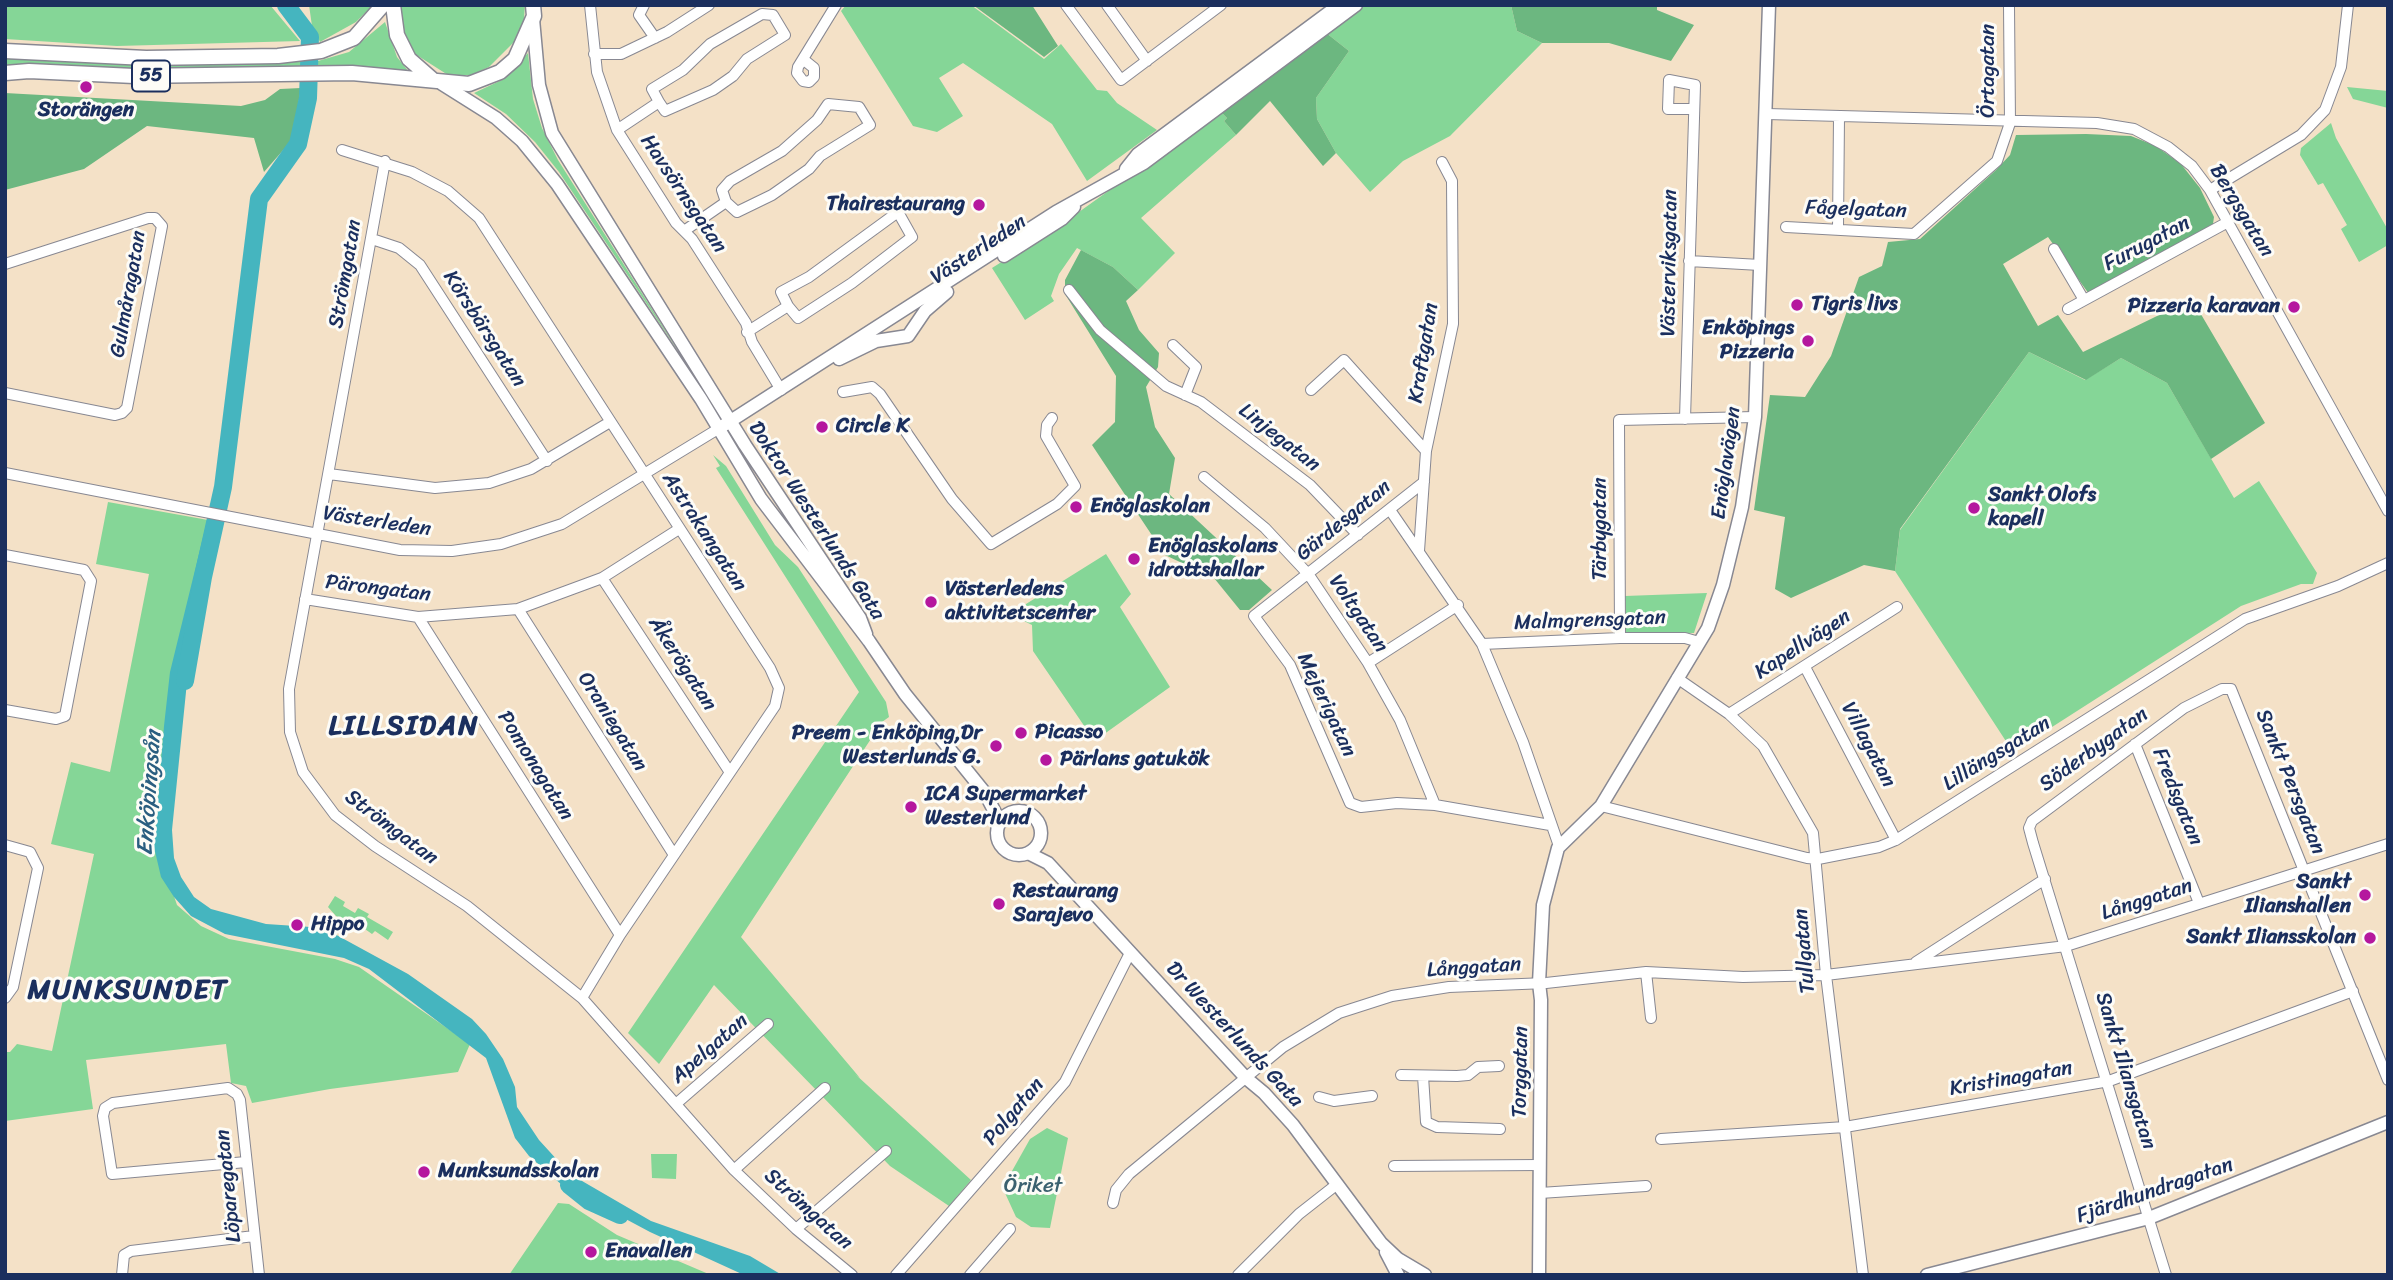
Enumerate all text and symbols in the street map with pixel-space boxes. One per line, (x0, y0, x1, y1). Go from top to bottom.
street label: Örtagatan (1976, 24, 2002, 118)
road number: 55 (132, 60, 170, 92)
marker: Storängen (78, 79, 94, 95)
place label: Storängen (38, 98, 134, 124)
street label: Havsörnsgatan (634, 130, 732, 258)
street label: Bergsgatan (2203, 160, 2279, 262)
street label: Västerviksgatan (1656, 189, 1684, 337)
place label: Thairestaurang (827, 192, 965, 218)
street label: Fågelgatan (1805, 196, 1907, 224)
marker: Thairestaurang (971, 197, 987, 213)
street label: Västerleden (926, 210, 1032, 290)
street label: Furugatan (2100, 211, 2194, 277)
street label: Strömgatan (324, 218, 368, 330)
street label: Gulmåragatan (105, 229, 153, 359)
street label: Körsbärsgatan (437, 266, 531, 392)
place label: Tigris livs (1811, 292, 1898, 318)
place label: Pizzeria karavan (2128, 294, 2280, 320)
marker: Tigris livs (1789, 297, 1805, 313)
marker: Pizzeria karavan (2286, 299, 2302, 315)
street label: Kraftgatan (1404, 301, 1444, 405)
place label: Enköpings Pizzeria (1702, 316, 1794, 366)
marker: Enköpings Pizzeria (1800, 333, 1816, 349)
street label: Linjegatan (1233, 398, 1325, 478)
street label: Enöglavägen (1707, 405, 1747, 521)
place label: Circle K (836, 414, 909, 440)
street label: Doktor Westerlunds Gata (742, 417, 890, 625)
marker: Circle K (814, 419, 830, 435)
street label: Astrakangatan (656, 468, 752, 596)
street label: Gärdesgatan (1291, 475, 1397, 567)
street label: Tärbygatan (1588, 477, 1614, 581)
place label: Sankt Olofs kapell (1988, 483, 2096, 533)
place label: Enöglaskolan (1090, 494, 1210, 520)
marker: Enöglaskolan (1068, 499, 1084, 515)
marker: Sankt Olofs kapell (1966, 500, 1982, 516)
street label: Västerleden (321, 501, 433, 543)
place label: Enöglaskolans idrottshallar (1148, 534, 1278, 584)
marker: Enöglaskolans idrottshallar (1126, 551, 1142, 567)
street label: Pärongatan (324, 570, 432, 608)
street label: Voltgatan (1323, 570, 1393, 658)
place label: Västerledens aktivitetscenter (945, 577, 1095, 627)
marker: Västerledens aktivitetscenter (923, 594, 939, 610)
street label: Kapellvägen (1750, 605, 1856, 685)
street label: Malmgrensgatan (1514, 606, 1666, 636)
street label: Åkerögatan (642, 612, 722, 716)
street label: Mejerigatan (1291, 649, 1361, 761)
street label: Oraniegatan (572, 668, 652, 776)
street label: Villagatan (1835, 698, 1901, 792)
street label: Söderbygatan (2035, 702, 2153, 798)
street label: Sankt Persgatan (2249, 706, 2331, 858)
street label: Pomonagatan (491, 707, 579, 825)
district label: LILLSIDAN (331, 710, 477, 744)
street label: Lillängsgatan (1939, 711, 2055, 797)
place label: Picasso (1035, 720, 1103, 746)
place label: Preem - Enköping,Dr Westerlunds G. (792, 721, 982, 771)
marker: Picasso (1013, 725, 1029, 741)
water label: Enköpingsån (132, 730, 168, 856)
marker: Preem - Enköping,Dr Westerlunds G. (988, 738, 1004, 754)
street label: Fredsgatan (2146, 745, 2208, 849)
place label: Pärlans gatukök (1060, 747, 1209, 773)
marker: Pärlans gatukök (1038, 752, 1054, 768)
place label: ICA Supermarket Westerlund (925, 782, 1086, 832)
street label: Strömgatan (339, 785, 443, 871)
marker: ICA Supermarket Westerlund (903, 799, 919, 815)
place label: Sankt Ilianshallen (2245, 870, 2351, 920)
street label: Långgatan (2098, 873, 2196, 927)
place label: Restaurang Sarajevo (1013, 879, 1118, 929)
marker: Sankt Ilianshallen (2357, 887, 2373, 903)
marker: Restaurang Sarajevo (991, 896, 1007, 912)
street label: Tullgatan (1789, 907, 1821, 995)
place label: Hippo (311, 912, 365, 938)
marker: Hippo (289, 917, 305, 933)
place label: Sankt Iliansskolan (2186, 925, 2356, 951)
marker: Sankt Iliansskolan (2362, 930, 2378, 946)
street label: Långgatan (1426, 952, 1522, 984)
street label: Dr Westerlunds Gata (1160, 957, 1308, 1113)
district label: MUNKSUNDET (29, 974, 227, 1008)
street label: Sankt Iliansgatan (2089, 989, 2161, 1153)
street label: Apelgatan (666, 1009, 754, 1089)
street label: Torggatan (1508, 1026, 1534, 1118)
street label: Kristinagatan (1948, 1056, 2074, 1102)
street label: Polgatan (978, 1073, 1050, 1151)
street label: Löparegatan (211, 1128, 247, 1244)
street label: Fjärdhundragatan (2073, 1152, 2237, 1230)
place label: Munksundsskolan (438, 1159, 599, 1185)
marker: Munksundsskolan (416, 1164, 432, 1180)
street label: Strömgatan (759, 1164, 857, 1256)
park label: Öriket (1004, 1174, 1062, 1200)
place label: Enavallen (605, 1239, 692, 1265)
marker: Enavallen (583, 1244, 599, 1260)

